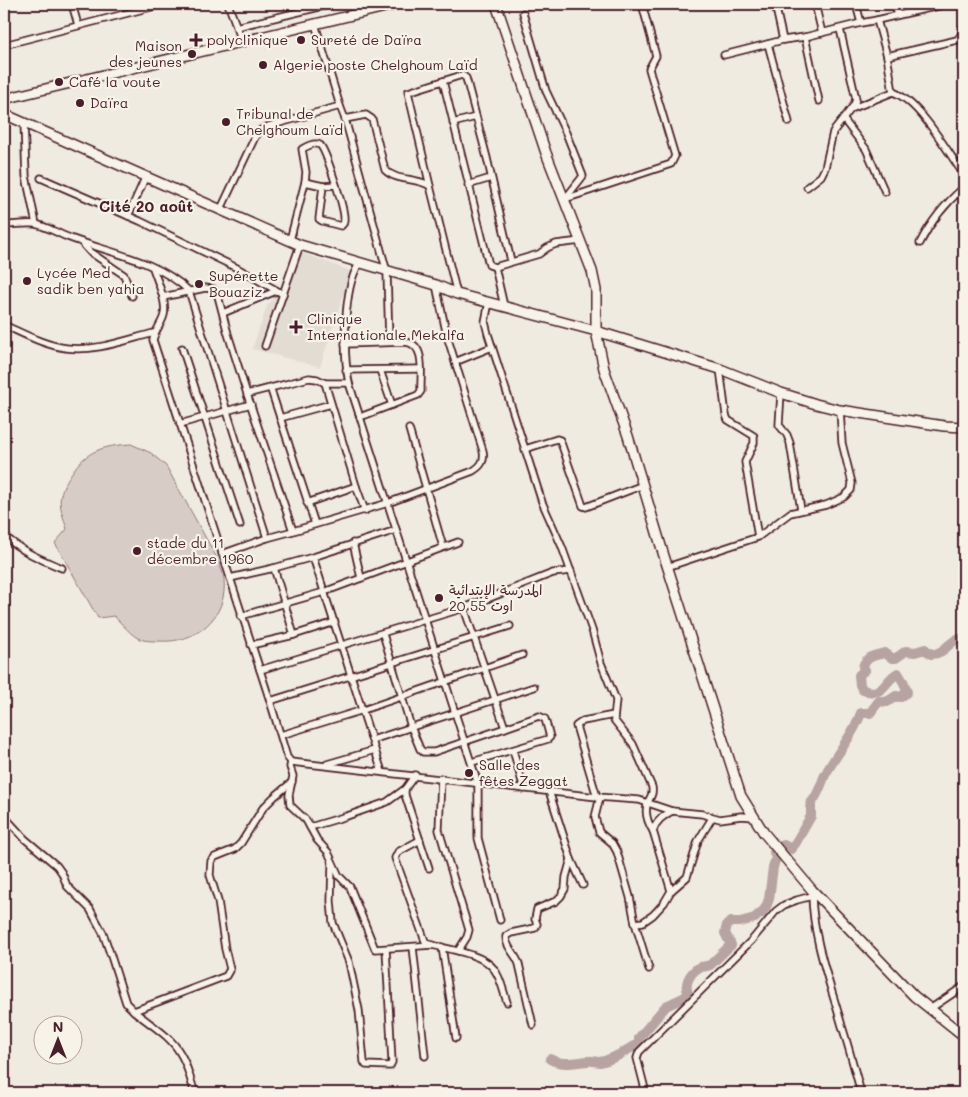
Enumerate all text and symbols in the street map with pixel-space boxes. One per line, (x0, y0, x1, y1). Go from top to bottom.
place label: polyclinique (207, 30, 288, 49)
place label: Sureté de Daïra (311, 30, 422, 49)
marker: polyclinique (189, 33, 203, 47)
marker: Sureté de Daïra (295, 34, 307, 46)
place label: Maison des jeunes (109, 36, 182, 71)
marker: Maison des jeunes (186, 48, 198, 60)
place label: Algerie poste Chelghoum Laïd (273, 55, 478, 74)
marker: Algerie poste Chelghoum Laïd (257, 59, 269, 71)
place label: Café la voute (69, 72, 161, 91)
marker: Café la voute (53, 76, 65, 88)
place label: Daïra (90, 93, 129, 112)
marker: Daïra (74, 97, 86, 109)
place label: Tribunal de Chelghoum Laïd (236, 104, 343, 139)
marker: Tribunal de Chelghoum Laïd (220, 116, 232, 128)
district label: Cité 20 août (99, 196, 193, 216)
place label: Lycée Med sadik ben yahia (37, 263, 144, 298)
place label: Supérette Bouaziz (209, 266, 279, 301)
marker: Lycée Med sadik ben yahia (21, 275, 33, 287)
marker: Supérette Bouaziz (193, 278, 205, 290)
place label: Clinique Internationale Mekalfa (307, 309, 465, 344)
marker: Clinique Internationale Mekalfa (289, 320, 303, 334)
place label: stade du 11 décembre 1960 (147, 533, 254, 568)
marker: stade du 11 décembre 1960 (131, 545, 143, 557)
place label: المدرسة الإبتدائية 20 اوت 55 (449, 580, 542, 615)
marker: المدرسة الإبتدائية 20 اوت 55 (433, 592, 445, 604)
place label: Salle des fêtes Zeggat (479, 755, 568, 790)
marker: Salle des fêtes Zeggat (463, 767, 475, 779)
north arrow (32, 1014, 82, 1064)
text: N (53, 1017, 63, 1036)

